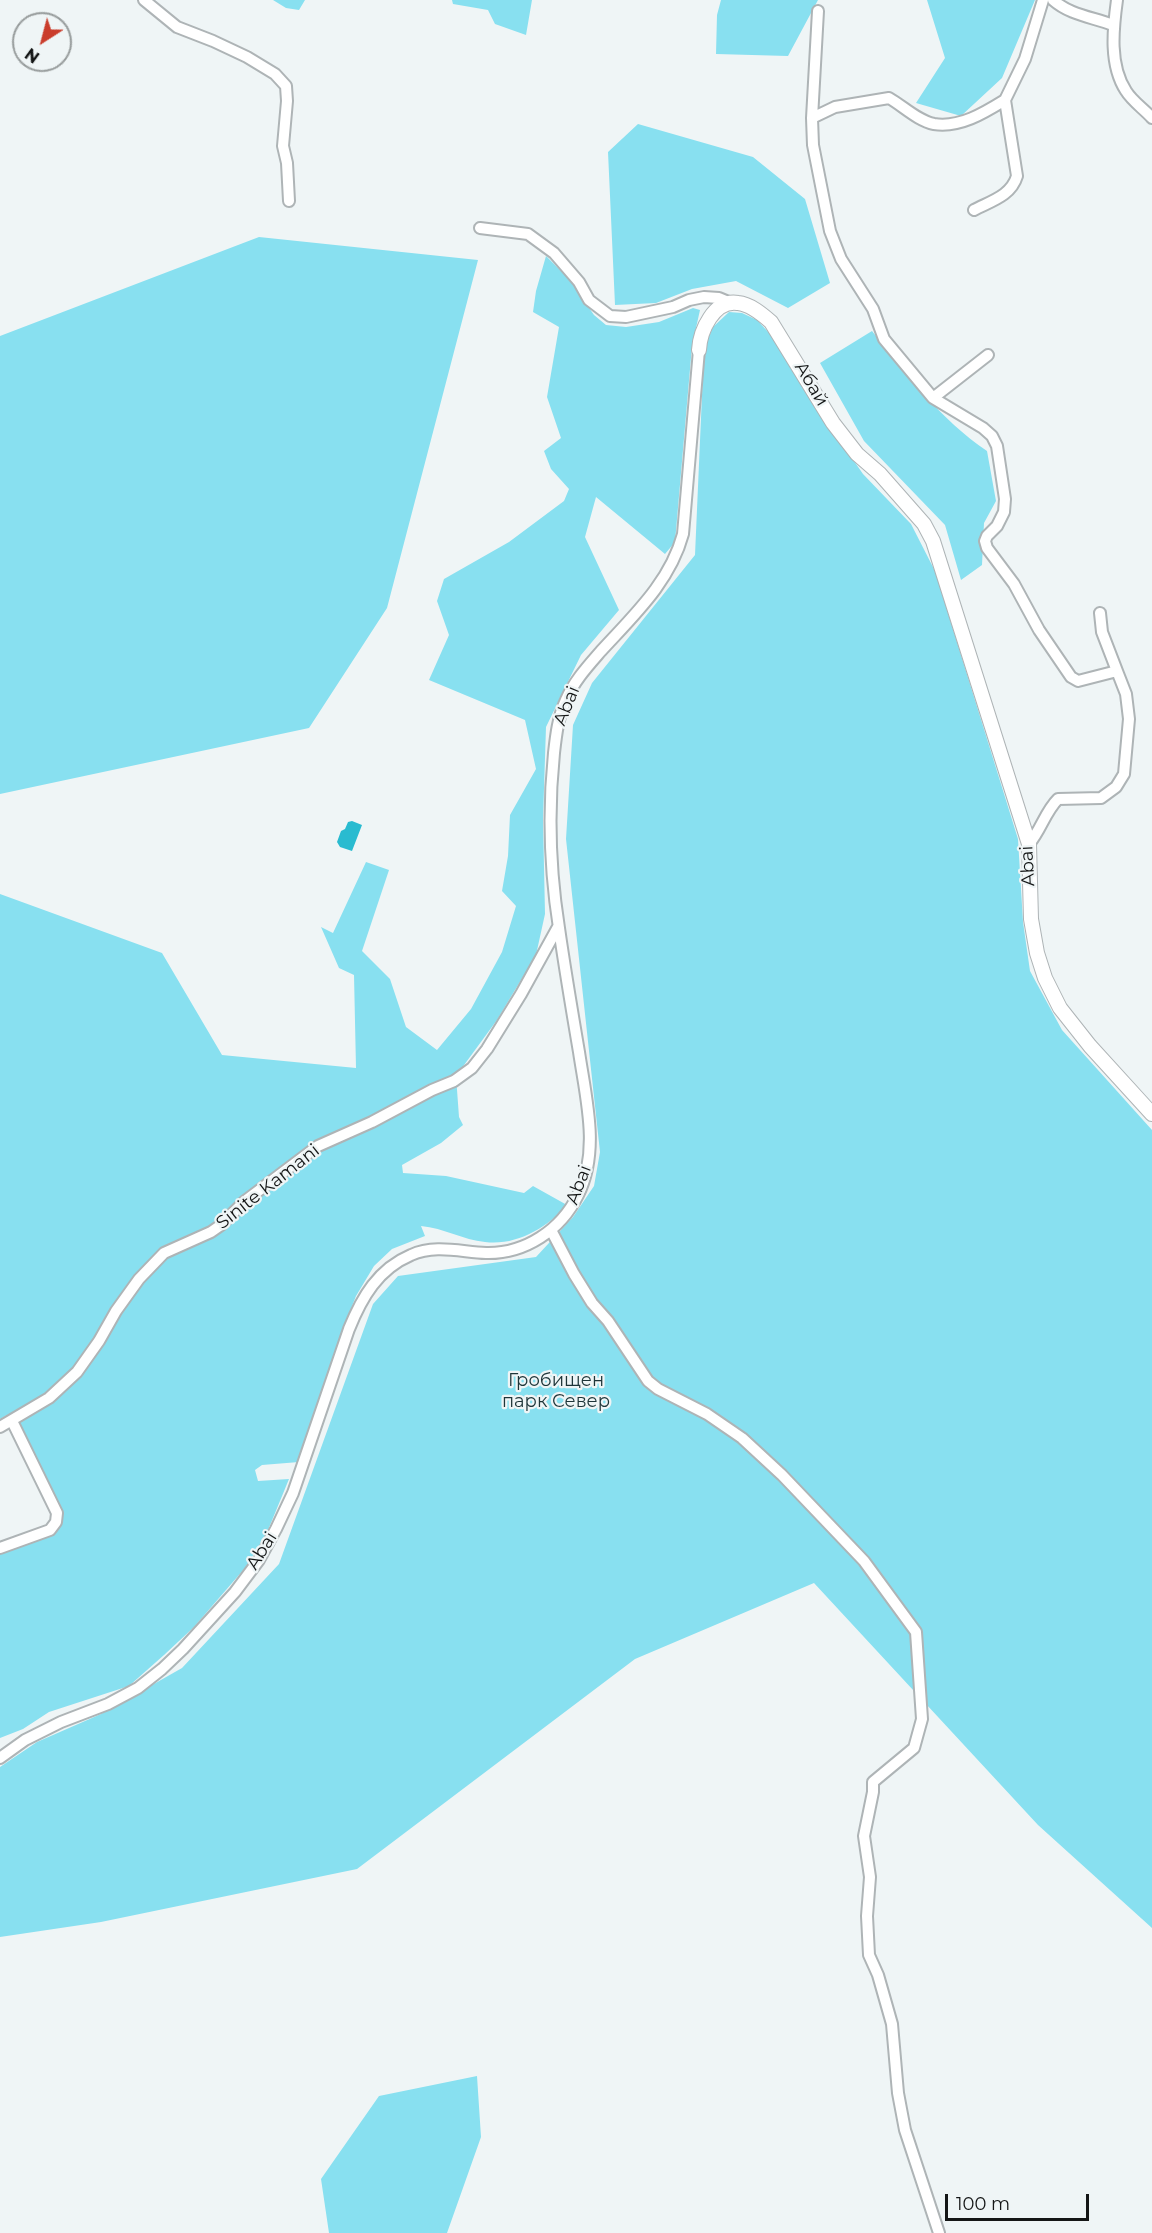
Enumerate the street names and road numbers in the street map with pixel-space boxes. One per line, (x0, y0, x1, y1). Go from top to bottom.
street label: Абай (789, 358, 833, 410)
street label: Abai (549, 683, 585, 729)
street label: Abai (1016, 845, 1040, 887)
street label: Sinite Kamani (212, 1140, 324, 1234)
street label: Abai (562, 1162, 596, 1208)
street label: Abai (242, 1528, 282, 1574)

